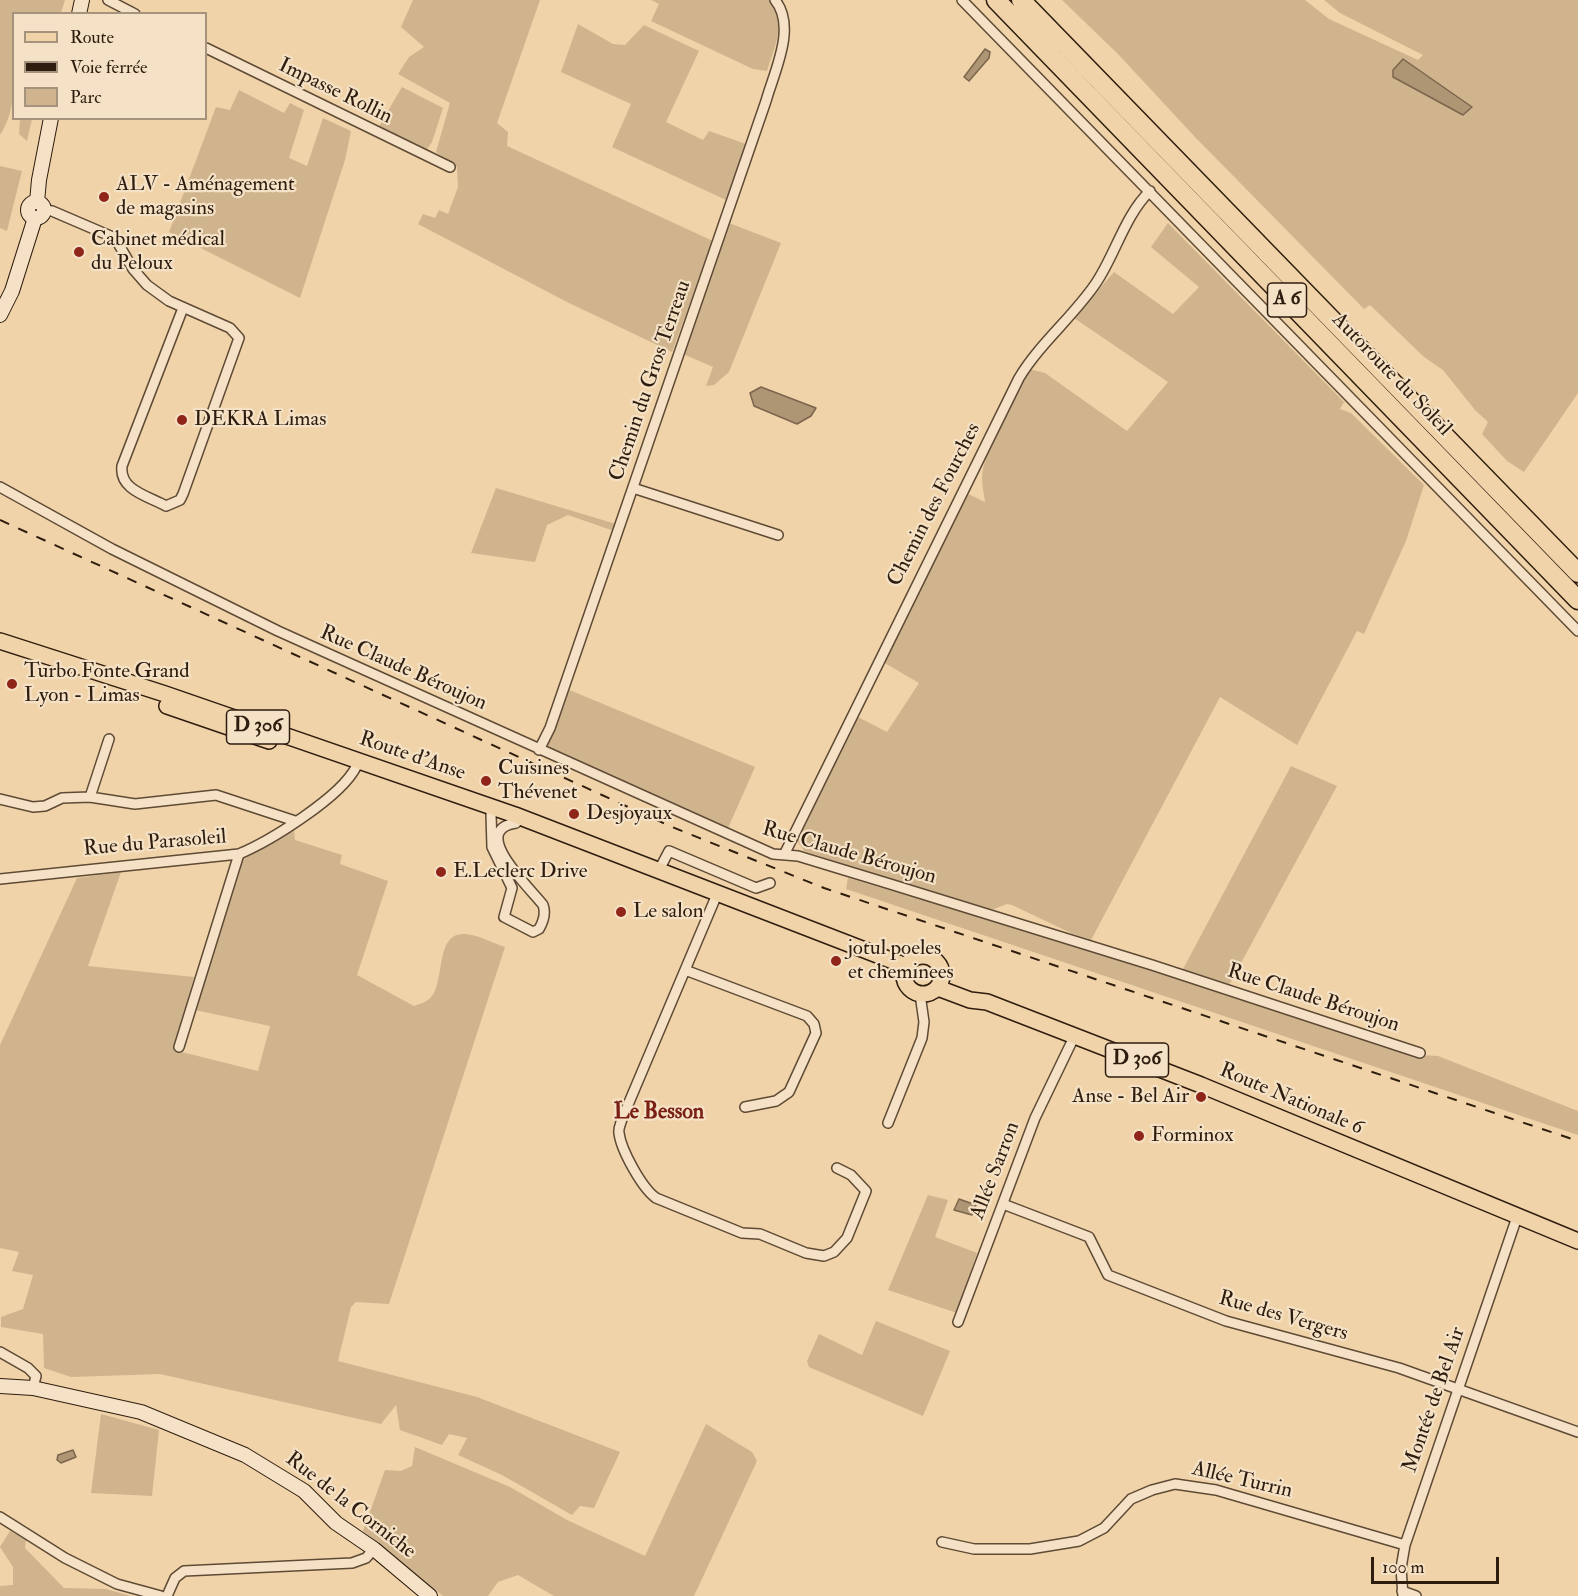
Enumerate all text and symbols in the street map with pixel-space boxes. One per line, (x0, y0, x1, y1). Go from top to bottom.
legend (12, 12, 207, 120)
text: Route (70, 26, 114, 49)
street label: Impasse Rollin (274, 54, 396, 130)
text: Voie ferrée (70, 56, 148, 79)
text: Parc (70, 86, 101, 109)
place label: ALV - Aménagement de magasins (116, 172, 295, 222)
marker: ALV - Aménagement de magasins (97, 190, 111, 204)
place label: Cabinet médical du Peloux (91, 227, 225, 277)
marker: Cabinet médical du Peloux (72, 245, 86, 259)
street label: Chemin du Gros Terreau (605, 277, 697, 485)
road number: A 6 (1268, 283, 1306, 317)
street label: Autoroute du Soleil (1326, 308, 1456, 442)
place label: DEKRA Limas (194, 407, 326, 433)
marker: DEKRA Limas (175, 413, 189, 427)
street label: Chemin des Fourches (883, 419, 987, 591)
street label: Rue Claude Béroujon (316, 621, 490, 717)
place label: Turbo Fonte Grand Lyon - Limas (24, 659, 190, 709)
marker: Turbo Fonte Grand Lyon - Limas (5, 677, 19, 691)
road number: D 306 (226, 710, 290, 744)
street label: Route d'Anse (356, 727, 468, 787)
place label: Cuisines Thévenet (498, 756, 577, 806)
marker: Cuisines Thévenet (479, 774, 493, 788)
place label: Desjoyaux (586, 801, 672, 827)
marker: Desjoyaux (567, 807, 581, 821)
street label: Rue Claude Béroujon (759, 817, 939, 891)
street label: Rue du Parasoleil (82, 825, 228, 863)
place label: E.Leclerc Drive (453, 859, 587, 885)
marker: E.Leclerc Drive (434, 865, 448, 879)
place label: Le salon (633, 899, 703, 925)
marker: Le salon (614, 905, 628, 919)
place label: jotul poeles et cheminees (848, 936, 954, 986)
marker: jotul poeles et cheminees (829, 954, 843, 968)
street label: Rue Claude Béroujon (1224, 959, 1402, 1039)
road number: D 306 (1106, 1043, 1168, 1077)
street label: Route Nationale 6 (1215, 1058, 1367, 1142)
place label: Anse - Bel Air (1072, 1084, 1189, 1110)
marker: Anse - Bel Air (1194, 1090, 1208, 1104)
district label: Le Besson (614, 1100, 704, 1126)
street label: Allée Sarron (966, 1118, 1026, 1224)
place label: Forminox (1151, 1123, 1233, 1149)
marker: Forminox (1132, 1129, 1146, 1143)
street label: Rue des Vergers (1215, 1287, 1351, 1347)
street label: Montée de Bel Air (1398, 1324, 1472, 1476)
street label: Rue de la Corniche (280, 1447, 420, 1565)
street label: Allée Turrin (1189, 1457, 1295, 1505)
scale bar (1374, 1545, 1502, 1583)
text: 100 m (1382, 1556, 1425, 1579)

